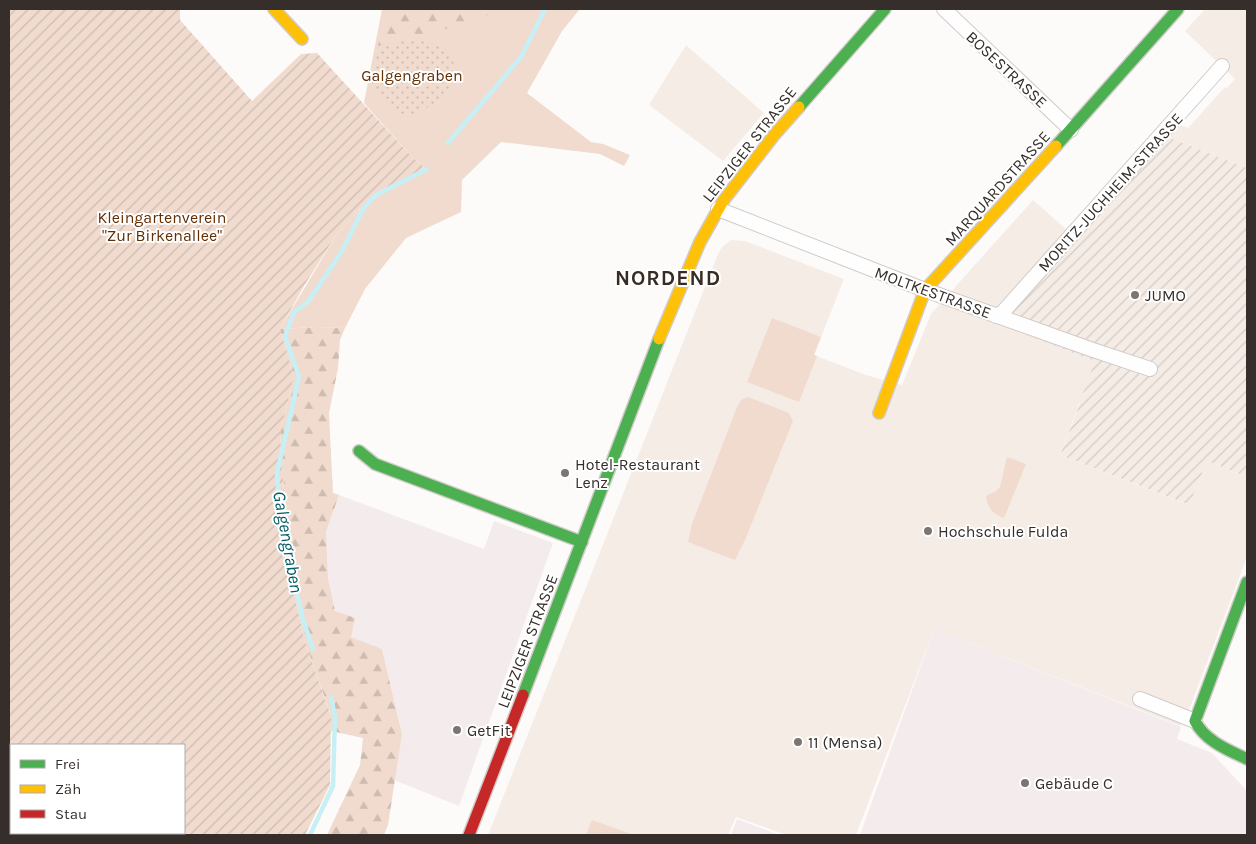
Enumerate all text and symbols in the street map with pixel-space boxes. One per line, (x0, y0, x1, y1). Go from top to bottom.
street label: BOSESTRASSE (962, 27, 1051, 112)
park label: Galgengraben (361, 66, 463, 85)
street label: LEIPZIGER STRASSE (698, 83, 800, 206)
street label: MORITZ-JUCHHEIM-STRASSE (1034, 109, 1187, 276)
street label: MARQUARDSTRASSE (941, 127, 1054, 250)
park label: Kleingartenverein "Zur Birkenallee" (97, 208, 227, 245)
street label: MOLTKESTRASSE (872, 263, 994, 322)
district label: NORDEND (615, 266, 721, 290)
place label: JUMO (1145, 286, 1186, 305)
marker: JUMO (1129, 289, 1141, 301)
place label: Hotel-Restaurant Lenz (575, 455, 700, 492)
marker: Hotel-Restaurant Lenz (559, 467, 571, 479)
water label: Galgengraben (268, 489, 308, 595)
place label: Hochschule Fulda (938, 522, 1068, 541)
marker: Hochschule Fulda (922, 525, 934, 537)
street label: LEIPZIGER STRASSE (493, 572, 562, 711)
place label: GetFit (467, 721, 511, 740)
marker: GetFit (451, 724, 463, 736)
place label: 11 (Mensa) (808, 733, 882, 752)
marker: 11 (Mensa) (792, 736, 804, 748)
legend (10, 744, 185, 834)
text: Frei (55, 755, 80, 773)
place label: Gebäude C (1035, 774, 1113, 793)
marker: Gebäude C (1019, 777, 1031, 789)
text: Zäh (55, 780, 81, 798)
text: Stau (55, 805, 87, 823)

